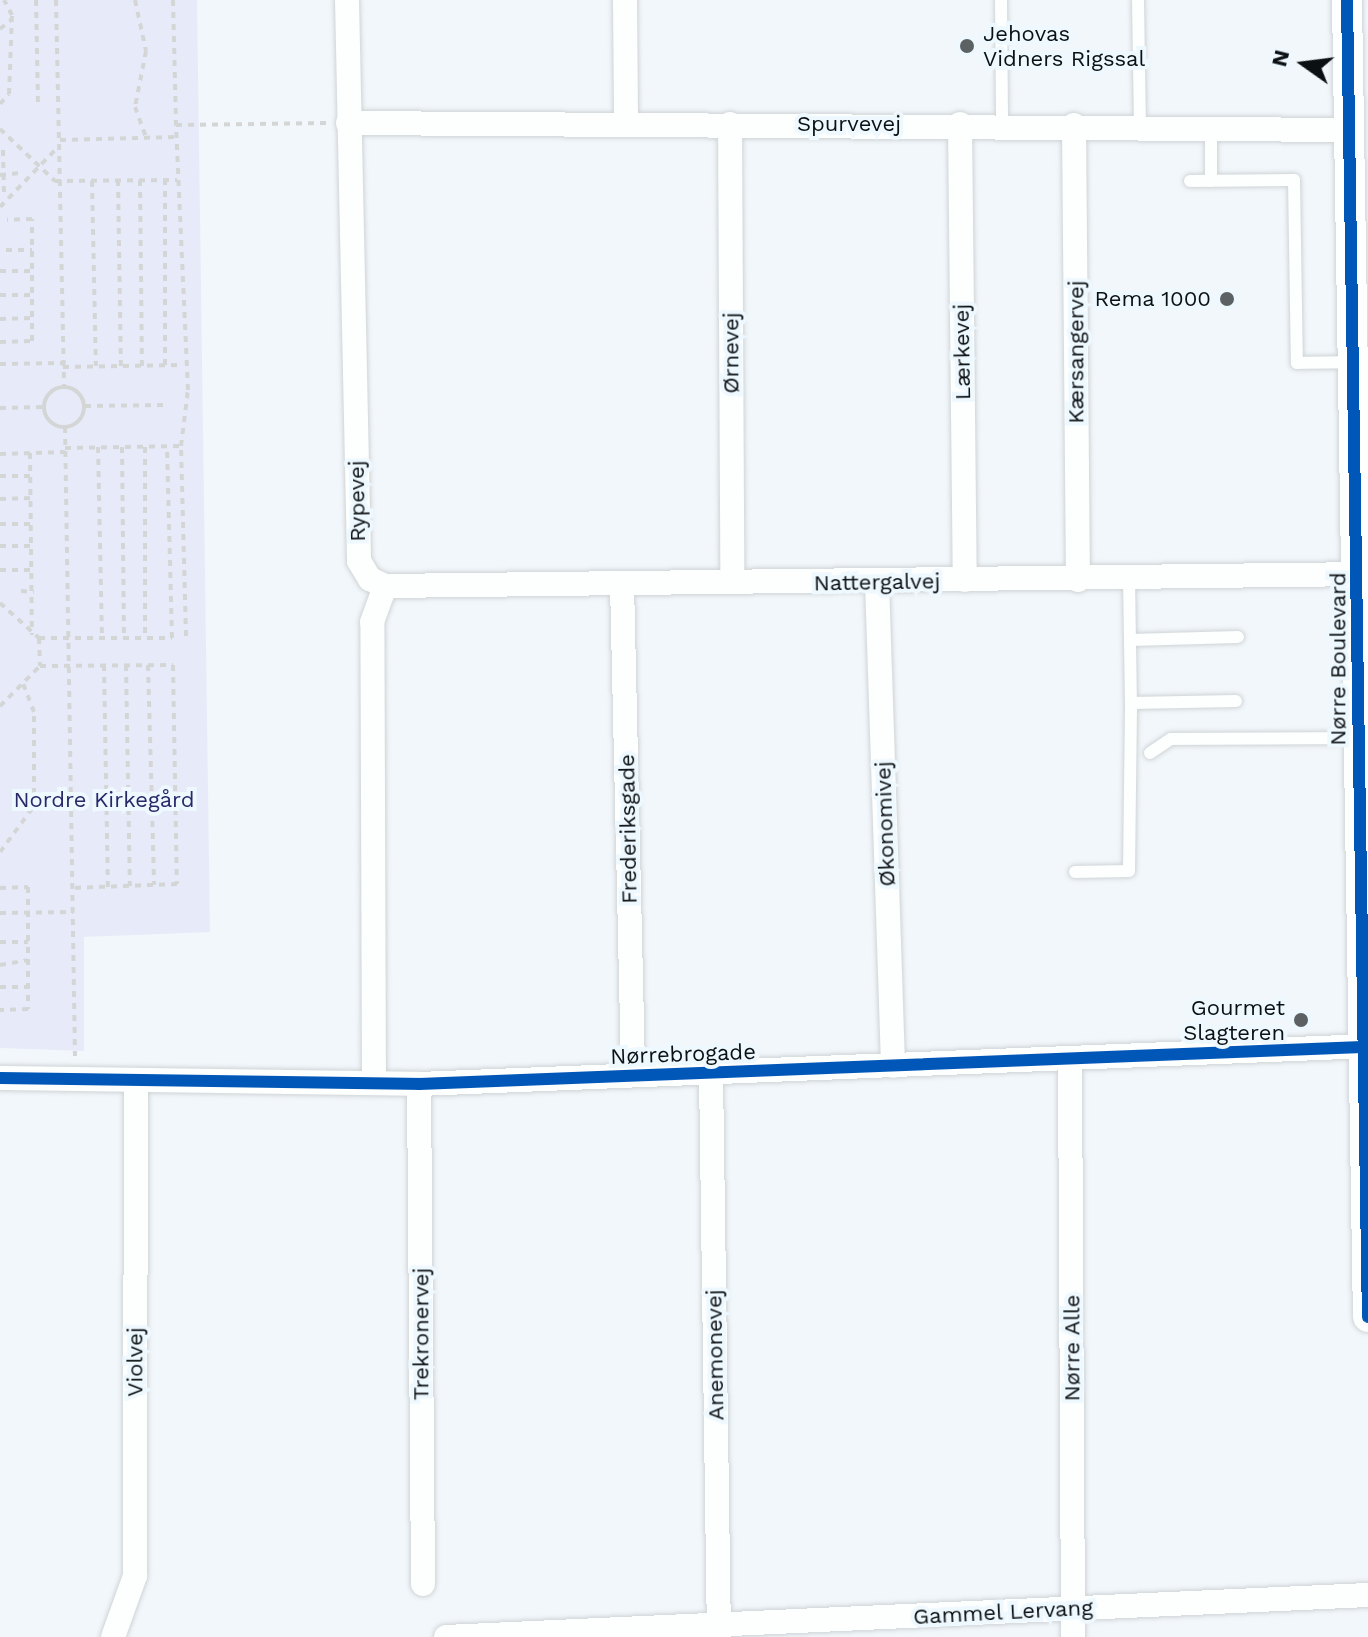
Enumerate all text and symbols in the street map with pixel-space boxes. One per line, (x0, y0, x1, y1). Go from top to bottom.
place label: Jehovas Vidners Rigssal (983, 20, 1145, 72)
north arrow (1264, 24, 1344, 104)
marker: Jehovas Vidners Rigssal (958, 37, 976, 55)
text: N (1266, 47, 1294, 69)
street label: Spurvevej (797, 111, 901, 137)
street label: Kærsangervej (1063, 280, 1089, 424)
place label: Rema 1000 (1093, 286, 1211, 312)
marker: Rema 1000 (1218, 290, 1236, 308)
street label: Lærkevej (948, 304, 976, 400)
street label: Ørnevej (718, 312, 744, 394)
street label: Rypevej (343, 460, 371, 542)
street label: Nattergalvej (813, 568, 941, 596)
street label: Nørre Boulevard (1325, 572, 1351, 746)
street label: Frederiksgade (613, 754, 643, 904)
street label: Økonomivej (870, 761, 900, 887)
park label: Nordre Kirkegård (13, 787, 195, 813)
place label: Gourmet Slagteren (1183, 994, 1285, 1046)
marker: Gourmet Slagteren (1292, 1011, 1310, 1029)
street label: Nørrebrogade (610, 1038, 756, 1070)
street label: Trekronervej (408, 1268, 434, 1400)
street label: Anemonevej (701, 1289, 729, 1421)
street label: Nørre Alle (1059, 1294, 1085, 1402)
street label: Violvej (122, 1327, 148, 1397)
street label: Gammel Lervang (912, 1594, 1094, 1630)

